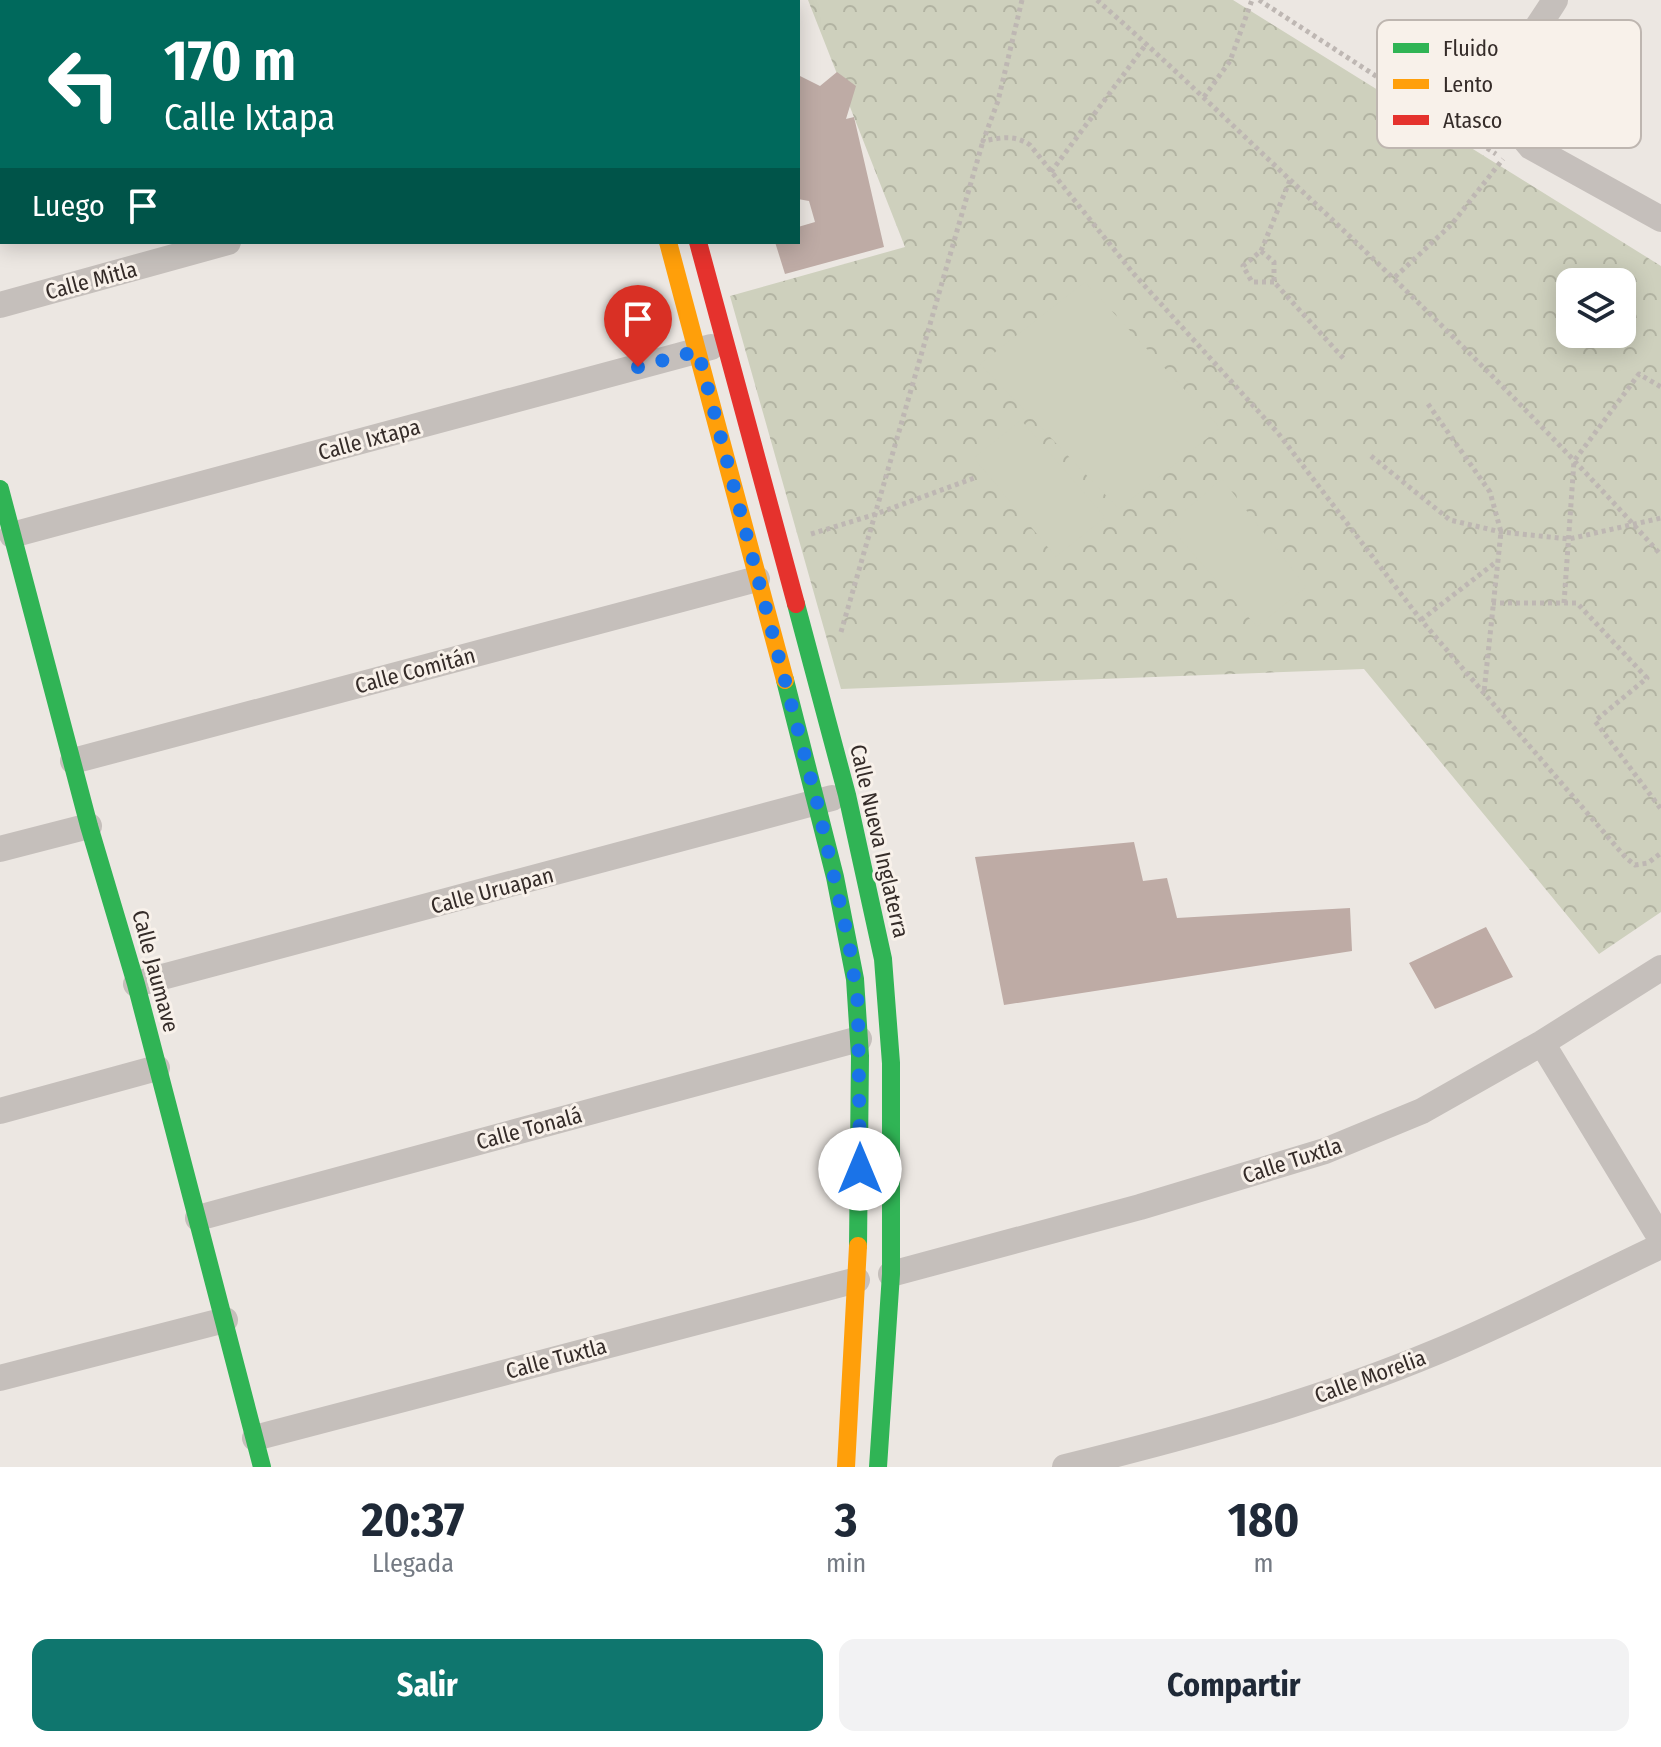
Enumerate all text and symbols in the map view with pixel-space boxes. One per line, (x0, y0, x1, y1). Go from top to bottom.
legend (1377, 20, 1641, 148)
text: 170 m (164, 28, 296, 95)
icon: left (32, 32, 136, 136)
text: Fluido (1443, 35, 1499, 62)
text: Lento (1443, 71, 1493, 98)
text: Calle Ixtapa (164, 96, 335, 140)
text: Atasco (1443, 107, 1502, 134)
icon: arrive (121, 184, 165, 228)
text: Luego (32, 188, 105, 224)
street label: Calle Mitla (42, 255, 140, 306)
map controls (1556, 268, 1636, 348)
button: layers (1556, 268, 1636, 348)
pin (604, 285, 672, 367)
icon: arrive (616, 297, 660, 341)
street label: Calle Ixtapa (315, 413, 423, 466)
street label: Calle Comitán (352, 641, 478, 699)
street label: Calle Nueva Inglaterra (844, 742, 915, 940)
street label: Calle Uruapan (428, 861, 556, 920)
street label: Calle Jaumave (126, 907, 185, 1035)
street label: Calle Tonalá (473, 1101, 585, 1156)
position arrow (818, 1127, 902, 1211)
street label: Calle Tuxtla (1239, 1132, 1345, 1189)
street label: Calle Tuxtla (503, 1332, 609, 1385)
street label: Calle Morelia (1311, 1344, 1429, 1409)
text: 20:37 (361, 1491, 465, 1549)
text: 3 (835, 1491, 857, 1549)
text: 180 (1228, 1491, 1300, 1549)
text: Llegada (372, 1548, 454, 1579)
text: min (826, 1548, 866, 1579)
text: m (1254, 1548, 1274, 1579)
button: Salir (32, 1639, 823, 1731)
button: Compartir (839, 1639, 1629, 1731)

